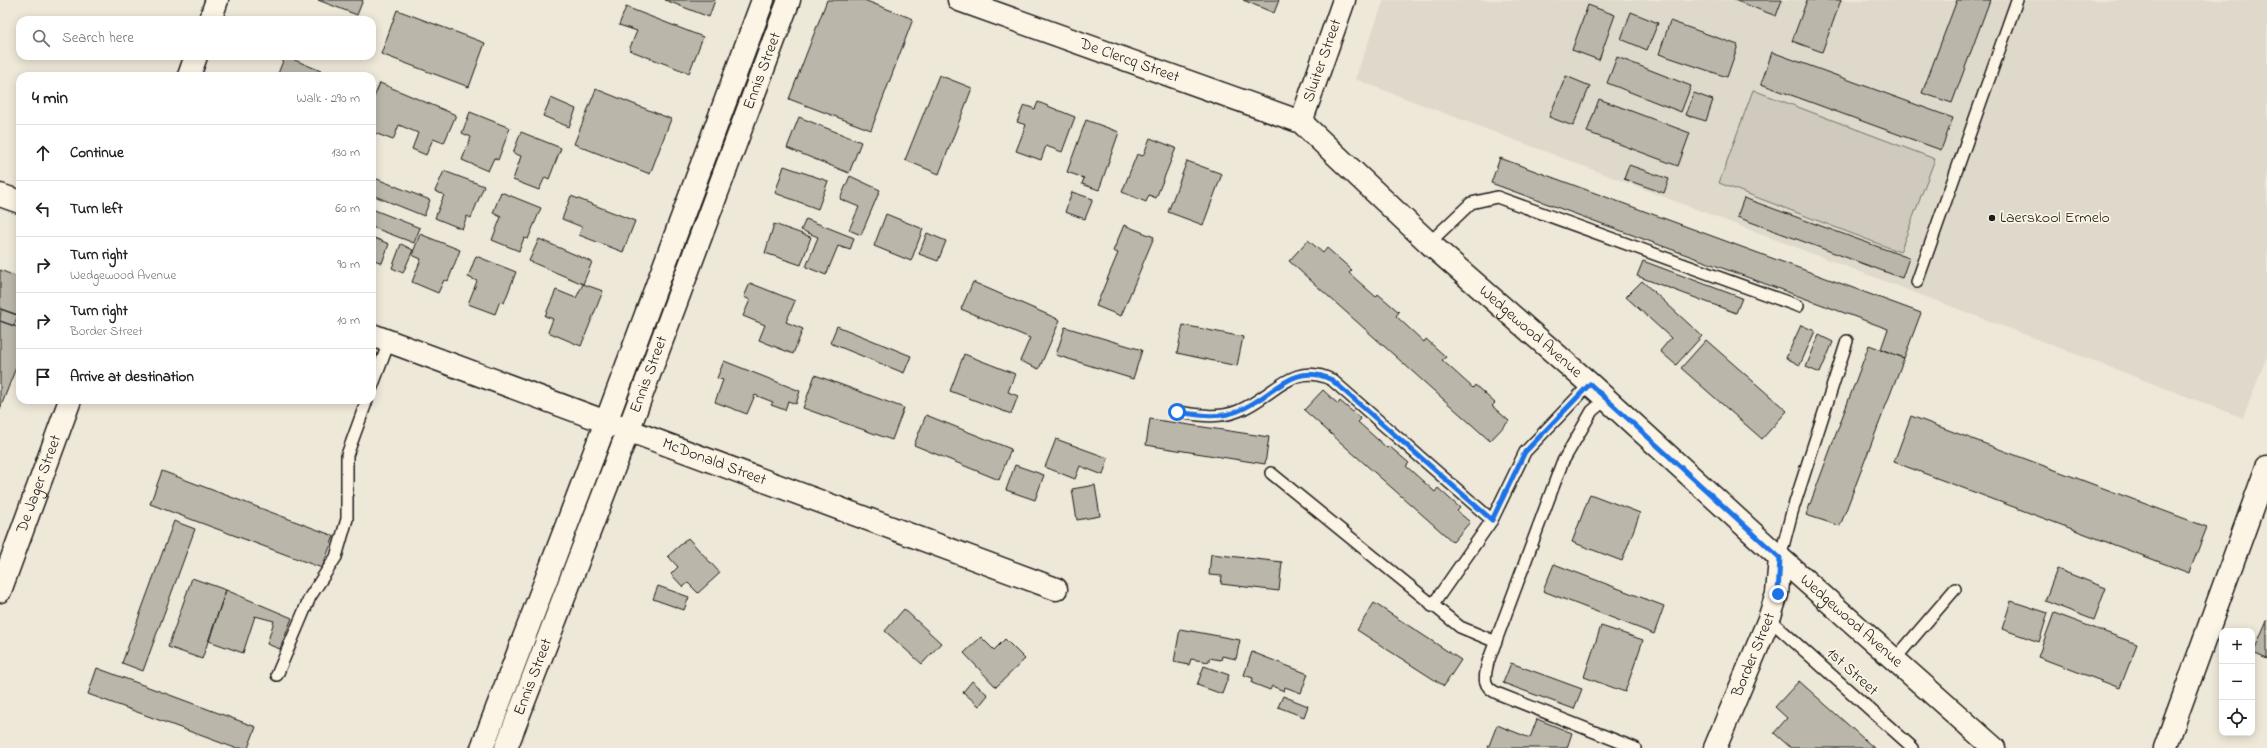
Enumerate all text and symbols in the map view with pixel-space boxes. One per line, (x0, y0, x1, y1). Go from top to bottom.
street label: Sluiter Street (1297, 15, 1349, 106)
search box (16, 16, 376, 60)
icon: search (30, 27, 52, 49)
text: Search here (62, 27, 134, 49)
street label: Ennis Street (737, 28, 788, 113)
street label: De Clercq Street (1075, 32, 1183, 90)
text: 4 min (32, 86, 68, 111)
text: Walk · 290 m (296, 89, 360, 108)
icon: ahead (32, 142, 54, 164)
text: Continue (70, 142, 124, 164)
text: 130 m (332, 143, 360, 162)
icon: left (32, 198, 54, 220)
text: Turn left (70, 198, 123, 220)
text: 60 m (335, 199, 360, 218)
place label: Laerskool Ermelo (2000, 206, 2110, 230)
marker: Laerskool Ermelo (1987, 213, 1997, 223)
text: Turn right (70, 244, 128, 266)
icon: right (32, 254, 54, 276)
text: 90 m (337, 255, 360, 274)
text: Wedgewood Avenue (70, 266, 176, 285)
street label: Wedgewood Avenue (1473, 280, 1588, 384)
text: Turn right (70, 300, 128, 322)
icon: right (32, 310, 54, 332)
text: 10 m (337, 311, 360, 330)
text: Border Street (70, 322, 143, 341)
street label: Ennis Street (624, 332, 675, 417)
icon: arrive (32, 366, 54, 388)
text: Arrive at destination (70, 366, 194, 388)
route start (1168, 403, 1186, 421)
street label: De Jager Street (10, 431, 68, 537)
street label: McDonald Street (659, 432, 770, 493)
street label: Wedgewood Avenue (1794, 569, 1909, 674)
route end (1769, 585, 1787, 603)
street label: Border Street (1725, 609, 1782, 702)
map controls (2219, 628, 2255, 736)
button: + (2219, 628, 2255, 664)
street label: Ennis Street (508, 634, 559, 719)
street label: 1st Street (1821, 642, 1884, 702)
button: − (2219, 664, 2255, 700)
button: locate (2219, 700, 2255, 736)

